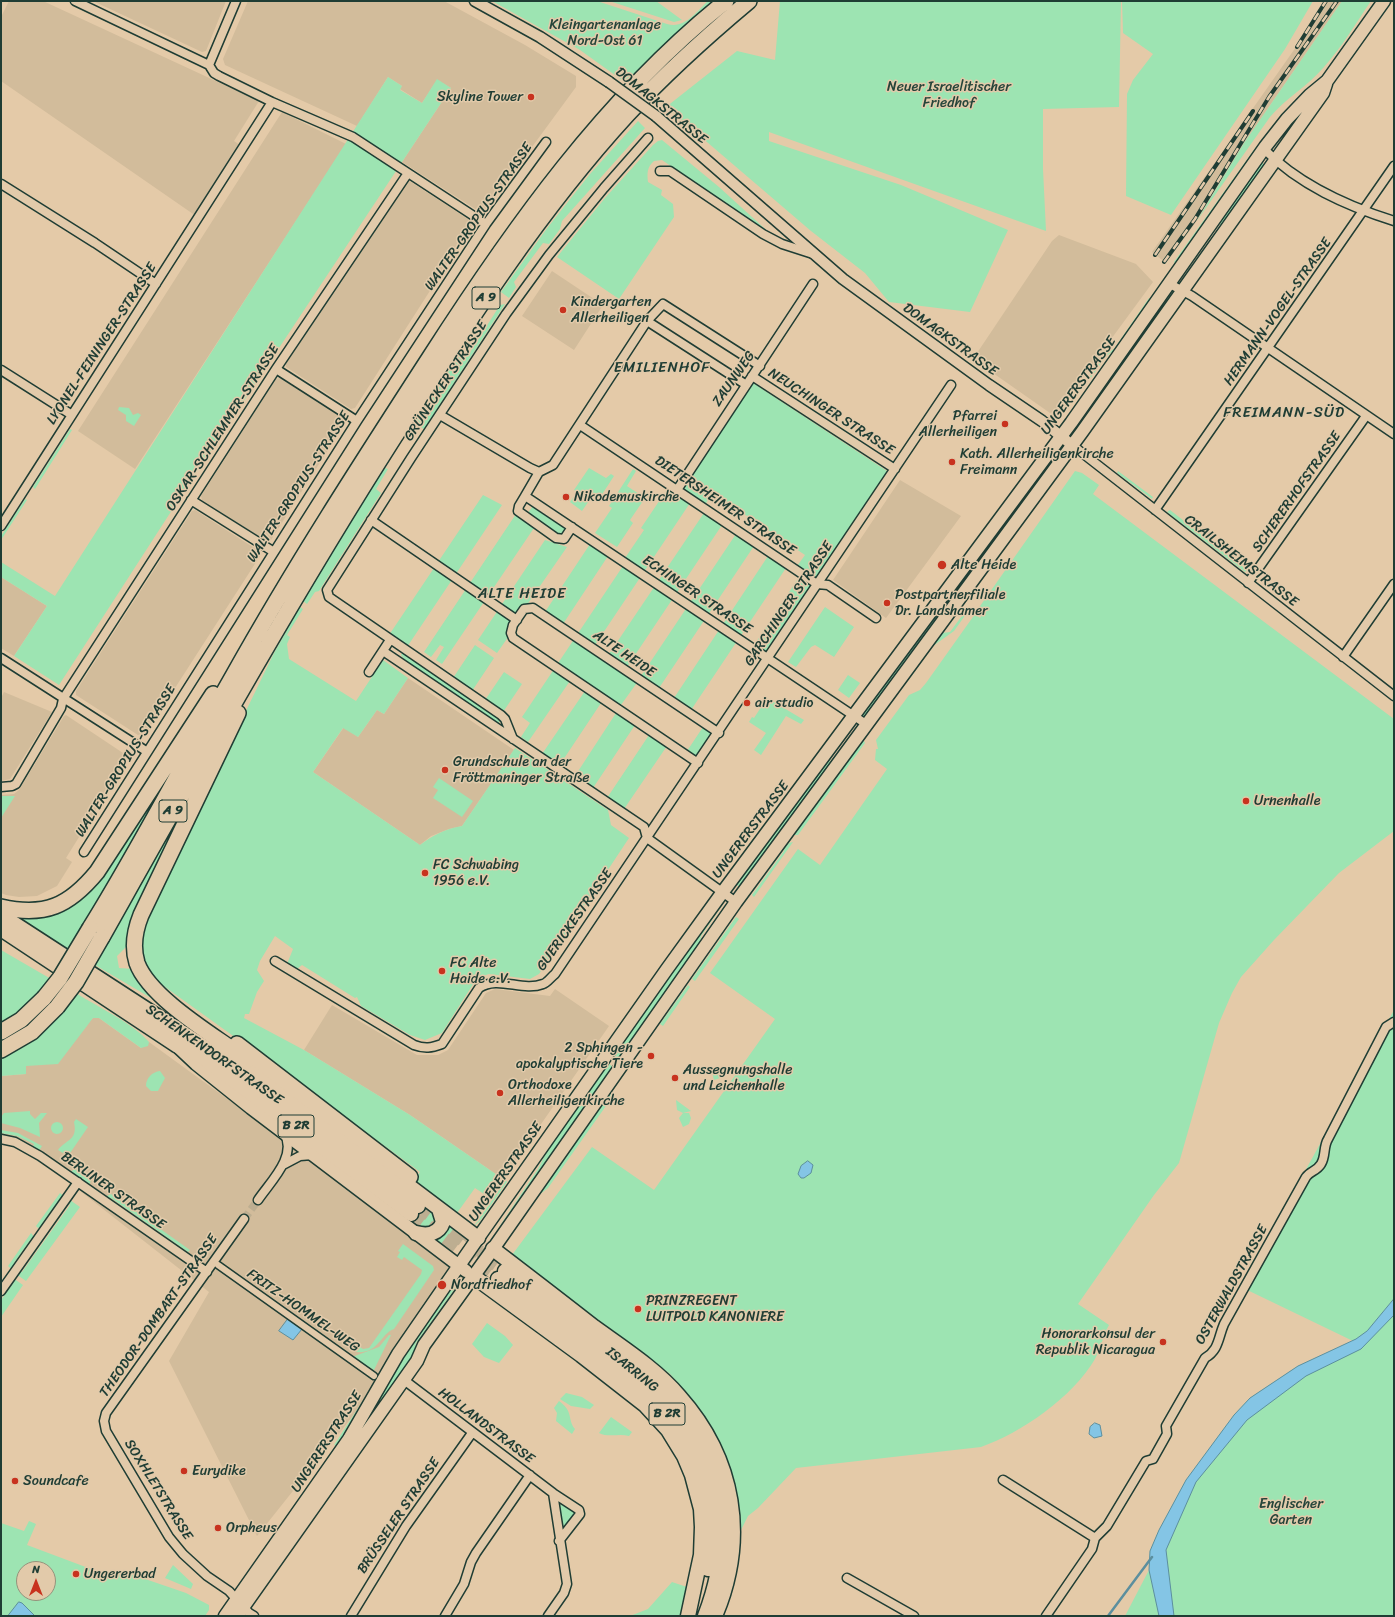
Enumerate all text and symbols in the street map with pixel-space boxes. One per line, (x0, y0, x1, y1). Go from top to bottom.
park label: Kleingartenanlage Nord-Ost 61 (549, 17, 661, 50)
street label: DOMAGKSTRASSE (612, 64, 710, 148)
park label: Neuer Israelitischer Friedhof (887, 79, 1011, 112)
place label: Skyline Tower (437, 89, 523, 105)
marker: Skyline Tower (526, 92, 536, 102)
street label: WALTER-GROPIUS-STRASSE (421, 140, 537, 294)
street label: HERMANN-VOGEL-STRASSE (1221, 235, 1335, 389)
street label: LYONEL-FEININGER-STRASSE (43, 260, 161, 428)
road number: A 9 (472, 287, 500, 309)
place label: Kindergarten Allerheiligen (571, 294, 651, 326)
street label: DOMAGKSTRASSE (899, 300, 1001, 380)
marker: Kindergarten Allerheiligen (558, 305, 568, 315)
street label: GRÜNECKER STRASSE (401, 318, 491, 444)
street label: UNGERERSTRASSE (1038, 334, 1120, 438)
street label: OSKAR-SCHLEMMER-STRASSE (163, 341, 283, 515)
street label: ZAUNWEG (709, 348, 759, 410)
district label: EMILIENHOF (615, 359, 709, 377)
street label: NEUCHINGER STRASSE (765, 365, 897, 459)
district label: FREIMANN-SÜD (1225, 404, 1343, 422)
street label: WALTER-GROPIUS-STRASSE (244, 408, 354, 566)
place label: Pfarrei Allerheiligen (919, 408, 997, 440)
marker: Pfarrei Allerheiligen (1000, 419, 1010, 429)
street label: SCHERERHOFSTRASSE (1249, 428, 1345, 556)
place label: Kath. Allerheiligenkirche Freimann (960, 446, 1114, 478)
street label: DIETERSHEIMER STRASSE (651, 453, 799, 559)
marker: Kath. Allerheiligenkirche Freimann (947, 457, 957, 467)
place label: Nikodemuskirche (574, 489, 679, 505)
marker: Nikodemuskirche (561, 492, 571, 502)
street label: CRAILSHEIMSTRASSE (1181, 511, 1301, 611)
street label: GARCHINGER STRASSE (741, 539, 837, 669)
street label: ECHINGER STRASSE (639, 552, 755, 638)
place label: Alte Heide (951, 557, 1016, 573)
marker: Alte Heide (936, 559, 948, 571)
district label: ALTE HEIDE (479, 585, 565, 603)
place label: Postpartnerfiliale Dr. Landshamer (895, 587, 1006, 620)
marker: Postpartnerfiliale Dr. Landshamer (882, 598, 892, 608)
street label: ALTE HEIDE (590, 627, 658, 681)
street label: WALTER-GROPIUS-STRASSE (72, 682, 180, 840)
place label: air studio (755, 695, 814, 711)
marker: air studio (742, 698, 752, 708)
place label: Grundschule an der Fröttmaninger Straße (453, 754, 590, 786)
marker: Grundschule an der Fröttmaninger Straße (440, 765, 450, 775)
street label: UNGERERSTRASSE (709, 778, 793, 882)
place label: Urnenhalle (1254, 793, 1320, 809)
marker: Urnenhalle (1241, 796, 1251, 806)
road number: A 9 (159, 800, 187, 822)
place label: FC Schwabing 1956 e.V. (433, 857, 519, 890)
street label: GUERICKESTRASSE (534, 866, 616, 974)
marker: FC Schwabing 1956 e.V. (420, 868, 430, 878)
place label: FC Alte Haide e.V. (450, 955, 511, 988)
marker: FC Alte Haide e.V. (437, 966, 447, 976)
street label: SCHENKENDORFSTRASSE (142, 1001, 286, 1109)
place label: 2 Sphingen - apokalyptische Tiere (516, 1040, 643, 1072)
marker: 2 Sphingen - apokalyptische Tiere (646, 1051, 656, 1061)
place label: Aussegnungshalle und Leichenhalle (683, 1062, 792, 1094)
marker: Aussegnungshalle und Leichenhalle (670, 1073, 680, 1083)
place label: Orthodoxe Allerheiligenkirche (508, 1077, 625, 1110)
marker: Orthodoxe Allerheiligenkirche (495, 1088, 505, 1098)
road number: B 2R (278, 1115, 314, 1137)
street label: UNGERERSTRASSE (465, 1119, 547, 1225)
street label: BERLINER STRASSE (57, 1149, 169, 1233)
street label: OSTERWALDSTRASSE (1192, 1222, 1272, 1348)
street label: THEODOR-DOMBART-STRASSE (96, 1231, 222, 1401)
street label: FRITZ-HOMMEL-WEG (243, 1266, 363, 1356)
place label: Nordfriedhof (451, 1277, 531, 1293)
marker: Nordfriedhof (436, 1279, 448, 1291)
place label: PRINZREGENT LUITPOLD KANONIERE (646, 1293, 784, 1326)
marker: PRINZREGENT LUITPOLD KANONIERE (633, 1304, 643, 1314)
place label: Honorarkonsul der Republik Nicaragua (1036, 1326, 1155, 1358)
marker: Honorarkonsul der Republik Nicaragua (1158, 1337, 1168, 1347)
street label: ISARRING (602, 1344, 662, 1396)
street label: HOLLANDSTRASSE (435, 1384, 537, 1468)
street label: UNGERERSTRASSE (288, 1388, 366, 1496)
road number: B 2R (649, 1403, 685, 1425)
street label: SOXHLETSTRASSE (120, 1437, 196, 1543)
street label: BRÜSSELER STRASSE (354, 1455, 444, 1577)
place label: Eurydike (192, 1463, 246, 1479)
marker: Eurydike (179, 1466, 189, 1476)
place label: Soundcafe (23, 1473, 89, 1489)
marker: Soundcafe (10, 1476, 20, 1486)
park label: Englischer Garten (1259, 1496, 1323, 1528)
place label: Orpheus (226, 1520, 277, 1536)
marker: Orpheus (213, 1523, 223, 1533)
text: N (32, 1560, 40, 1579)
north arrow (16, 1561, 56, 1601)
place label: Ungererbad (84, 1566, 156, 1582)
marker: Ungererbad (71, 1569, 81, 1579)

